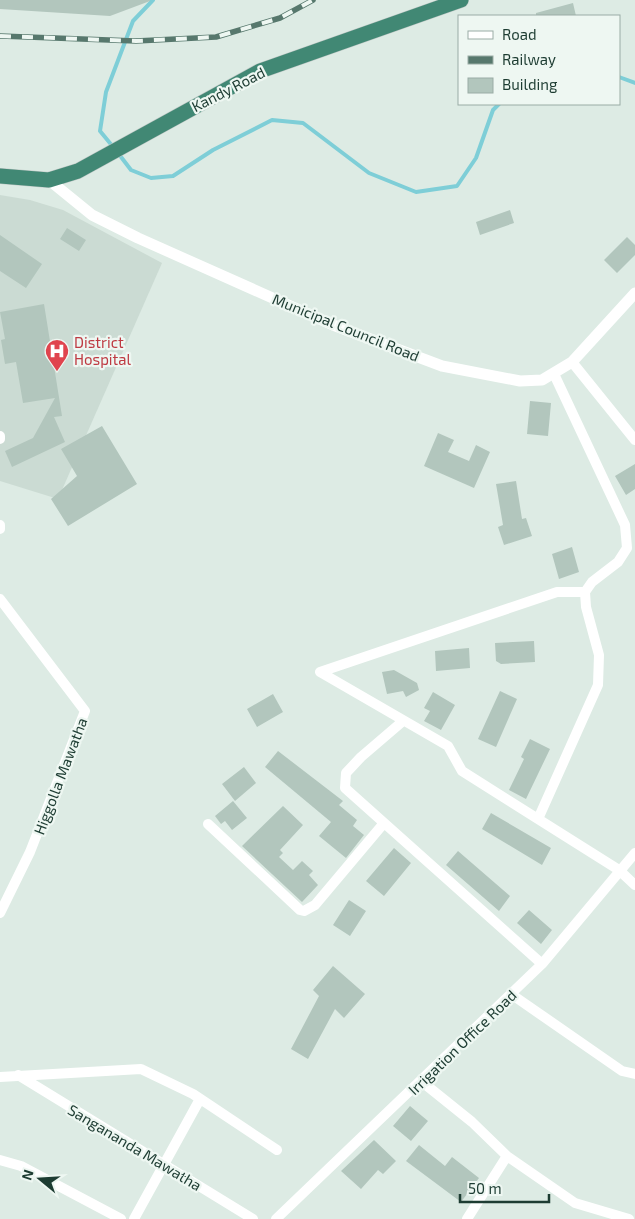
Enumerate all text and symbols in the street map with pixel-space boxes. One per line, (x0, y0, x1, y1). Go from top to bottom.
legend (458, 15, 620, 105)
text: Road (502, 25, 537, 43)
text: Railway (502, 50, 556, 68)
street label: Kandy Road (188, 63, 268, 115)
text: Building (502, 75, 558, 93)
street label: Municipal Council Road (270, 289, 422, 365)
place label: District Hospital (74, 333, 132, 368)
hospital icon: District Hospital (44, 338, 70, 372)
street label: Higgolla Mawatha (29, 715, 91, 837)
street label: Irrigation Office Road (404, 986, 520, 1098)
street label: Sangananda Mawatha (65, 1100, 205, 1194)
north arrow (15, 1154, 65, 1204)
text: N (18, 1167, 37, 1182)
scale bar (460, 1172, 549, 1204)
text: 50 m (468, 1179, 502, 1197)

